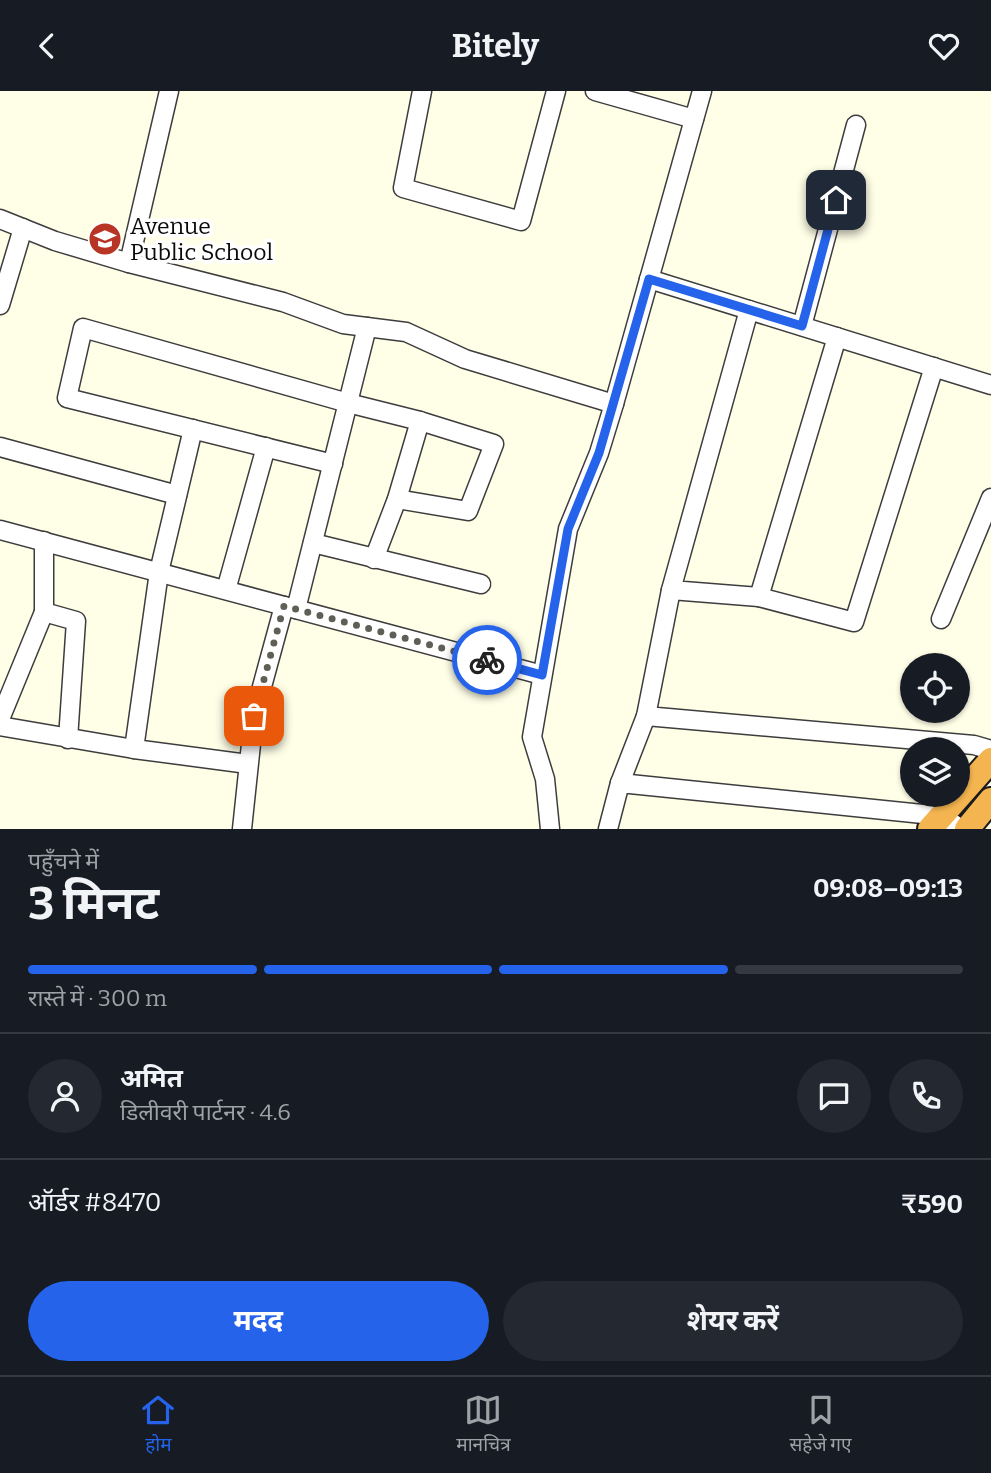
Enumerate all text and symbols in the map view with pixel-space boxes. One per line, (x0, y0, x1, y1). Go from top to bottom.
icon: back (28, 27, 66, 65)
text: Bitely (452, 27, 539, 65)
icon: heart (925, 27, 963, 65)
pin (806, 170, 866, 230)
icon: home (817, 181, 855, 219)
place label: Avenue Public School (130, 212, 273, 266)
school or university icon: Avenue Public School (86, 220, 124, 258)
courier (452, 625, 522, 695)
icon: bike (468, 641, 506, 679)
map controls (900, 653, 970, 807)
button: locate (900, 653, 970, 723)
pin (224, 686, 284, 746)
icon: bag (235, 697, 273, 735)
button: layers (900, 737, 970, 807)
text: पहुँचने में (28, 847, 99, 875)
text: 09:08–09:13 (813, 873, 963, 904)
text: 3 मिनट (28, 876, 159, 931)
text: रास्ते में · 300 m (28, 984, 167, 1012)
button: person (28, 1059, 102, 1133)
button: chat (797, 1059, 871, 1133)
button: phone (889, 1059, 963, 1133)
text: अमित (120, 1063, 183, 1094)
text: डिलीवरी पार्टनर · 4.6 (120, 1098, 291, 1126)
text: ऑर्डर #8470 (28, 1187, 161, 1218)
text: ₹590 (901, 1189, 963, 1220)
button: मदद (28, 1281, 489, 1361)
button: शेयर करें (503, 1281, 963, 1361)
tab: होम (139, 1391, 177, 1459)
tab: मानचित्र (456, 1391, 511, 1459)
tab: सहेजे गए (790, 1391, 852, 1459)

